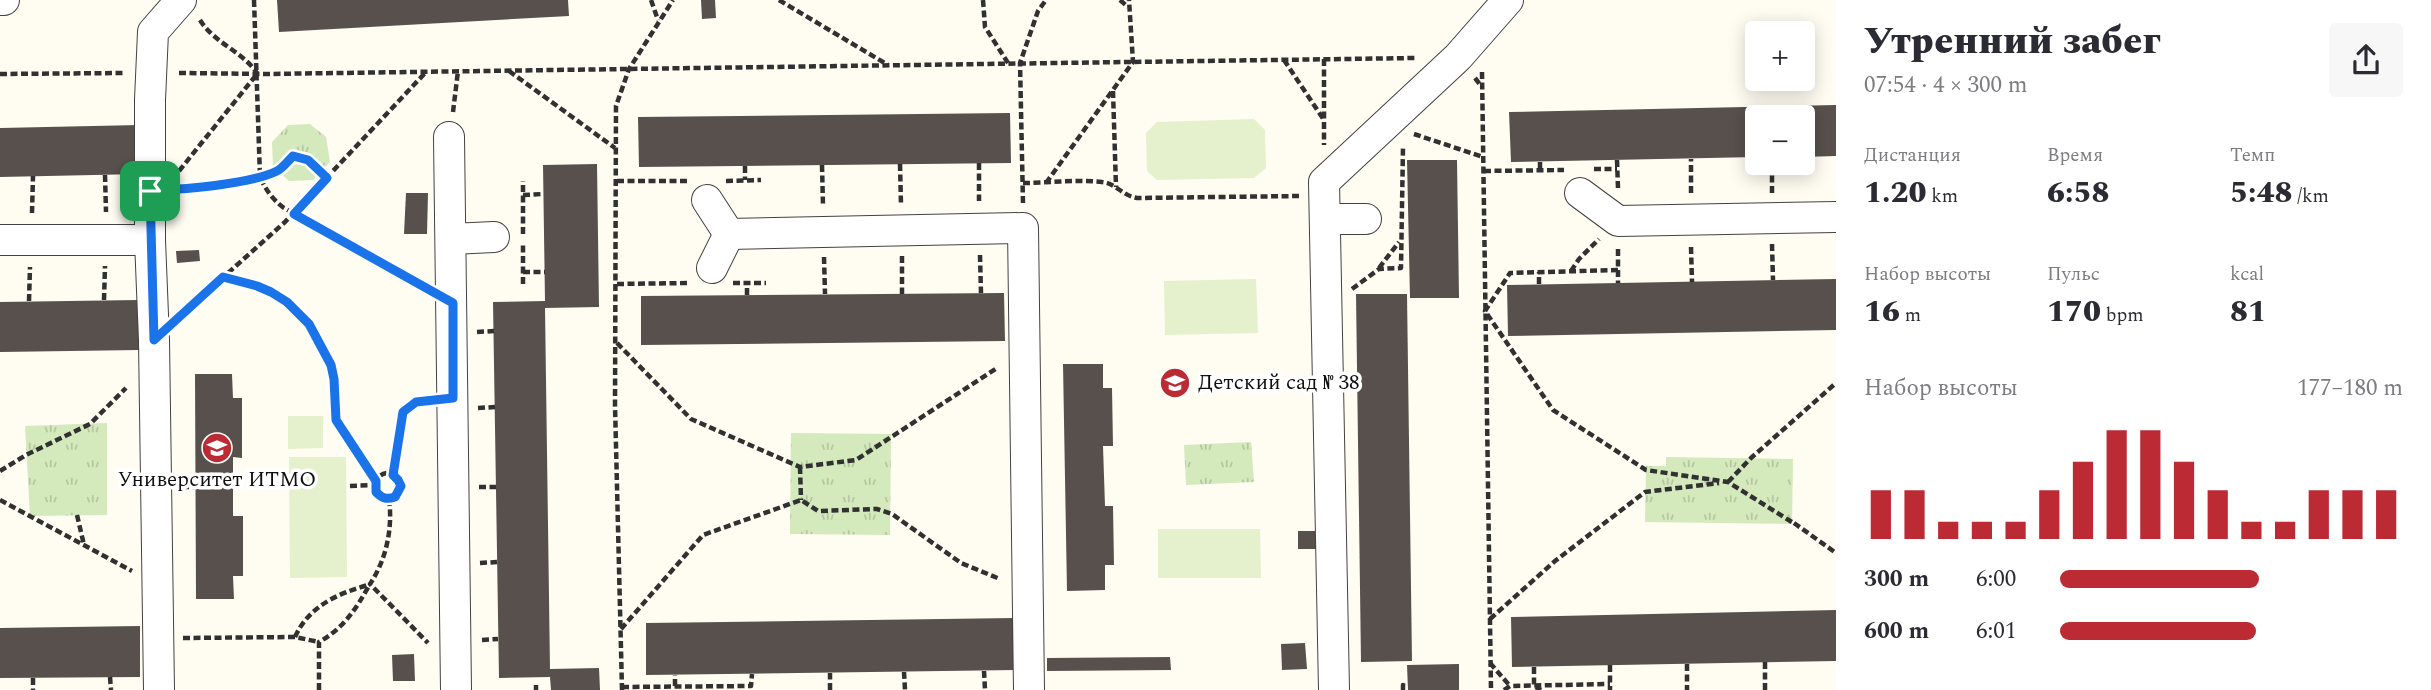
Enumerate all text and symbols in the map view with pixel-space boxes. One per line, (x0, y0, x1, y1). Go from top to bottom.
text: Утренний забег (1864, 13, 2160, 71)
map controls (1745, 21, 1815, 175)
button: + (1745, 21, 1815, 91)
button: share (2329, 23, 2403, 97)
text: 07:54 · 4 × 300 m (1864, 68, 2028, 103)
button: − (1745, 105, 1815, 175)
text: Дистанция (1864, 141, 1961, 170)
text: Время (2047, 141, 2103, 170)
text: Темп (2230, 141, 2275, 170)
pin (120, 161, 180, 221)
text: 1.20 (1864, 170, 1926, 216)
text: 6:58 (2047, 170, 2109, 216)
text: 5:48 (2230, 170, 2292, 216)
icon: arrive (131, 172, 169, 210)
text: km (1926, 182, 1958, 211)
text: /km (2292, 182, 2329, 211)
text: Набор высоты (1864, 260, 1991, 289)
text: Пульс (2047, 260, 2100, 289)
text: kcal (2230, 260, 2264, 289)
text: 16 (1864, 289, 1900, 335)
text: 170 (2047, 289, 2101, 335)
text: 81 (2230, 289, 2266, 335)
text: m (1900, 301, 1921, 330)
text: bpm (2101, 301, 2144, 330)
school or university icon: Детский сад № 38 (1158, 366, 1192, 400)
place label: Детский сад № 38 (1198, 367, 1360, 399)
text: Набор высоты (1864, 371, 2018, 406)
text: 177–180 m (2297, 371, 2403, 406)
school or university icon: Университет ИТМО (200, 431, 234, 465)
place label: Университет ИТМО (118, 464, 316, 496)
text: 300 m (1864, 562, 1929, 597)
text: 6:00 (1976, 562, 2016, 597)
text: 600 m (1864, 614, 1929, 649)
text: 6:01 (1976, 614, 2016, 649)

